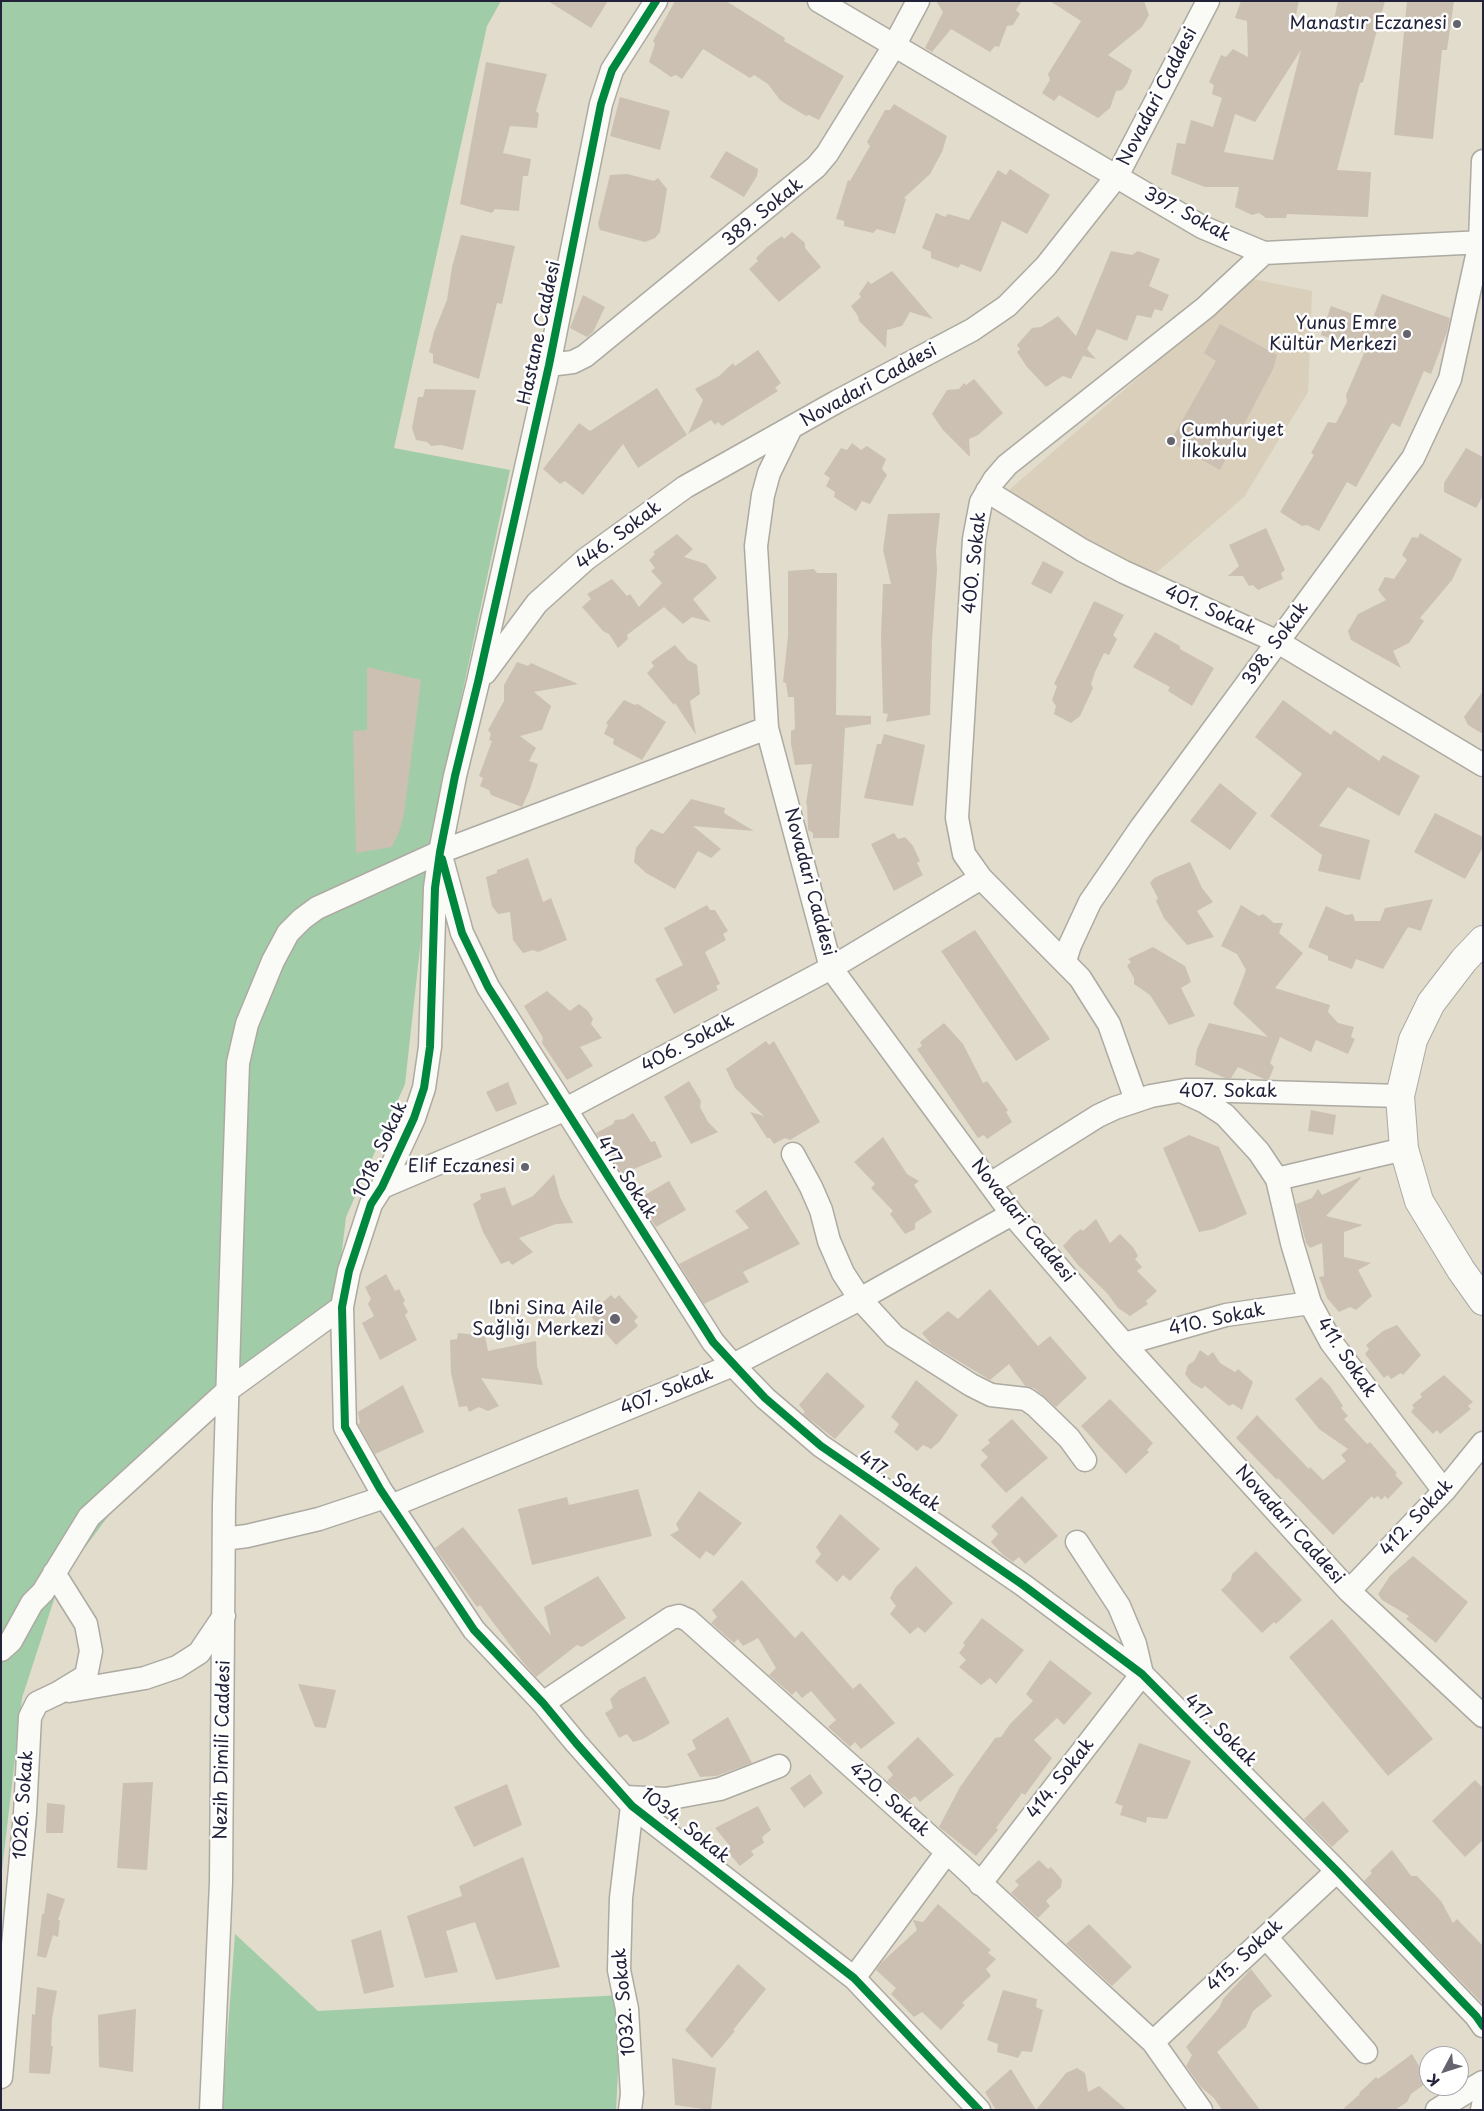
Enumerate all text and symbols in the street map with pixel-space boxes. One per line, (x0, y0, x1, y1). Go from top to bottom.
place label: Manastır Eczanesi (1290, 13, 1447, 35)
marker: Manastır Eczanesi (1451, 18, 1463, 30)
street label: Novadari Caddesi (1114, 24, 1202, 170)
street label: 389. Sokak (718, 174, 808, 252)
street label: 397. Sokak (1140, 183, 1234, 247)
street label: Hastane Caddesi (514, 259, 566, 407)
place label: Yunus Emre Kültür Merkezi (1269, 313, 1397, 356)
marker: Yunus Emre Kültür Merkezi (1401, 328, 1413, 340)
street label: Novadari Caddesi (797, 340, 941, 432)
place label: Cumhuriyet İlkokulu (1181, 420, 1284, 462)
marker: Cumhuriyet İlkokulu (1165, 435, 1177, 447)
street label: 446. Sokak (572, 497, 666, 575)
street label: 400. Sokak (959, 511, 991, 615)
street label: 401. Sokak (1161, 581, 1259, 641)
street label: 398. Sokak (1239, 598, 1313, 690)
street label: Novadari Caddesi (779, 806, 839, 958)
street label: 406. Sokak (638, 1011, 738, 1077)
street label: 407. Sokak (1179, 1081, 1277, 1103)
street label: 1018. Sokak (349, 1098, 413, 1202)
street label: 417. Sokak (591, 1133, 661, 1223)
street label: Novadari Caddesi (966, 1155, 1078, 1287)
place label: Elif Eczanesi (408, 1156, 515, 1178)
marker: Elif Eczanesi (519, 1161, 531, 1173)
place label: Ibni Sina Aile Sağlığı Merkezi (472, 1298, 604, 1340)
street label: 410. Sokak (1167, 1299, 1267, 1341)
marker: Ibni Sina Aile Sağlığı Merkezi (608, 1312, 622, 1326)
street label: 411. Sokak (1311, 1314, 1381, 1402)
street label: 407. Sokak (617, 1364, 717, 1420)
street label: 417. Sokak (854, 1447, 944, 1517)
street label: Novadari Caddesi (1230, 1461, 1348, 1589)
street label: 412. Sokak (1376, 1475, 1458, 1561)
street label: Nezih Dimili Caddesi (211, 1660, 235, 1840)
street label: 417. Sokak (1179, 1690, 1261, 1772)
street label: 414. Sokak (1023, 1734, 1099, 1824)
street label: 1026. Sokak (9, 1750, 39, 1860)
street label: 420. Sokak (844, 1758, 934, 1842)
street label: 1034. Sokak (636, 1784, 734, 1868)
street label: 415. Sokak (1203, 1915, 1287, 1997)
street label: 1032. Sokak (610, 1947, 640, 2057)
north arrow (1419, 2046, 1469, 2096)
text: K (1422, 2070, 1444, 2091)

